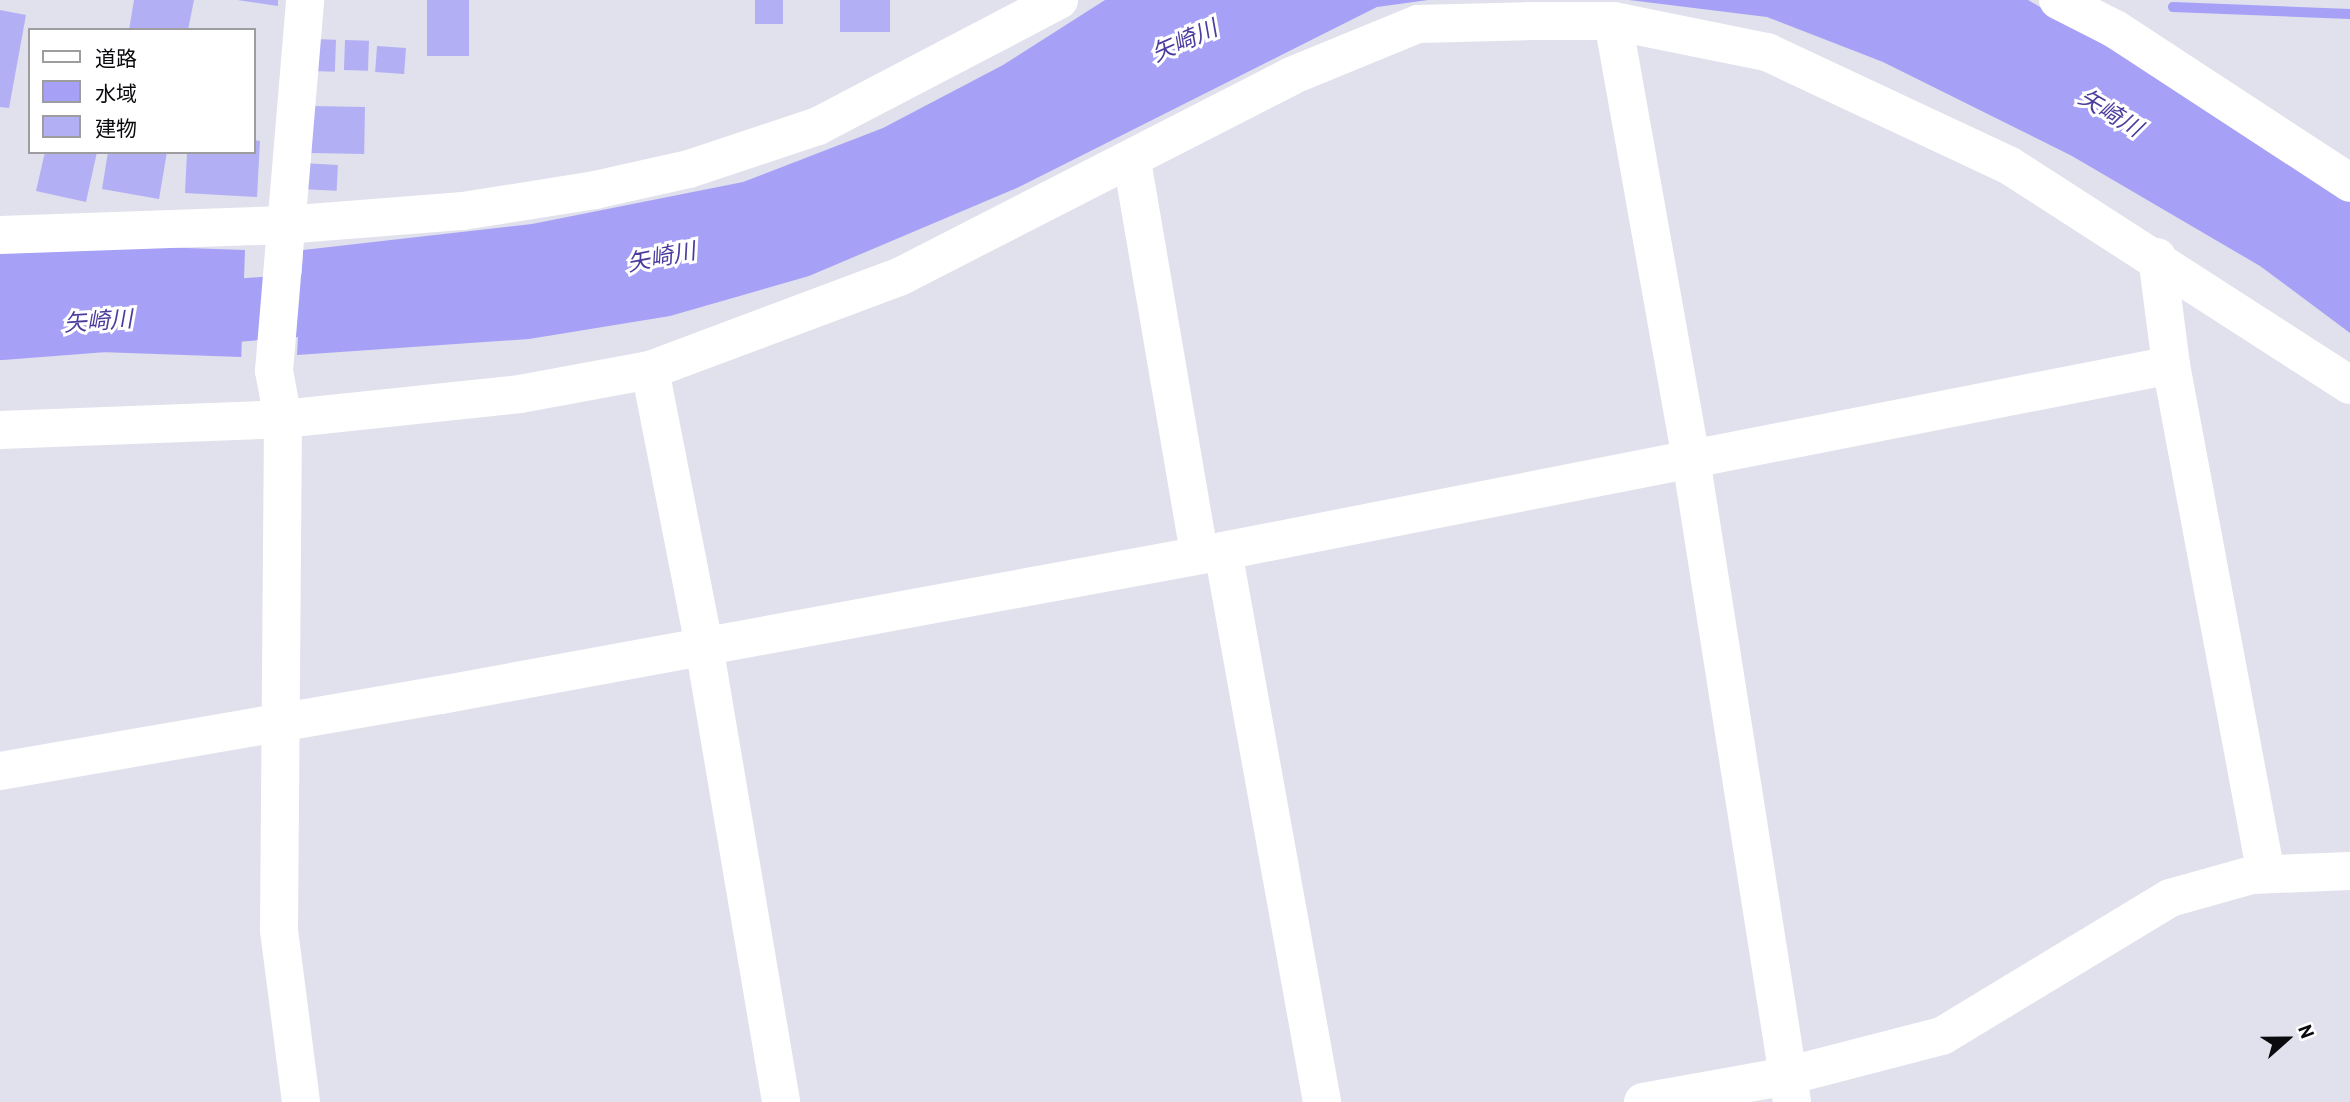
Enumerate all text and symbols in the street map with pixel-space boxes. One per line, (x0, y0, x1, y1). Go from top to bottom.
water label: 矢崎川 (1147, 13, 1221, 67)
legend (28, 28, 256, 154)
text: 道路 (95, 45, 137, 70)
text: 水域 (95, 80, 137, 105)
water label: 矢崎川 (2074, 82, 2148, 142)
text: 建物 (95, 115, 137, 140)
water label: 矢崎川 (625, 236, 697, 276)
water label: 矢崎川 (63, 304, 133, 336)
north arrow (2252, 1004, 2322, 1074)
text: N (2294, 1021, 2320, 1041)

